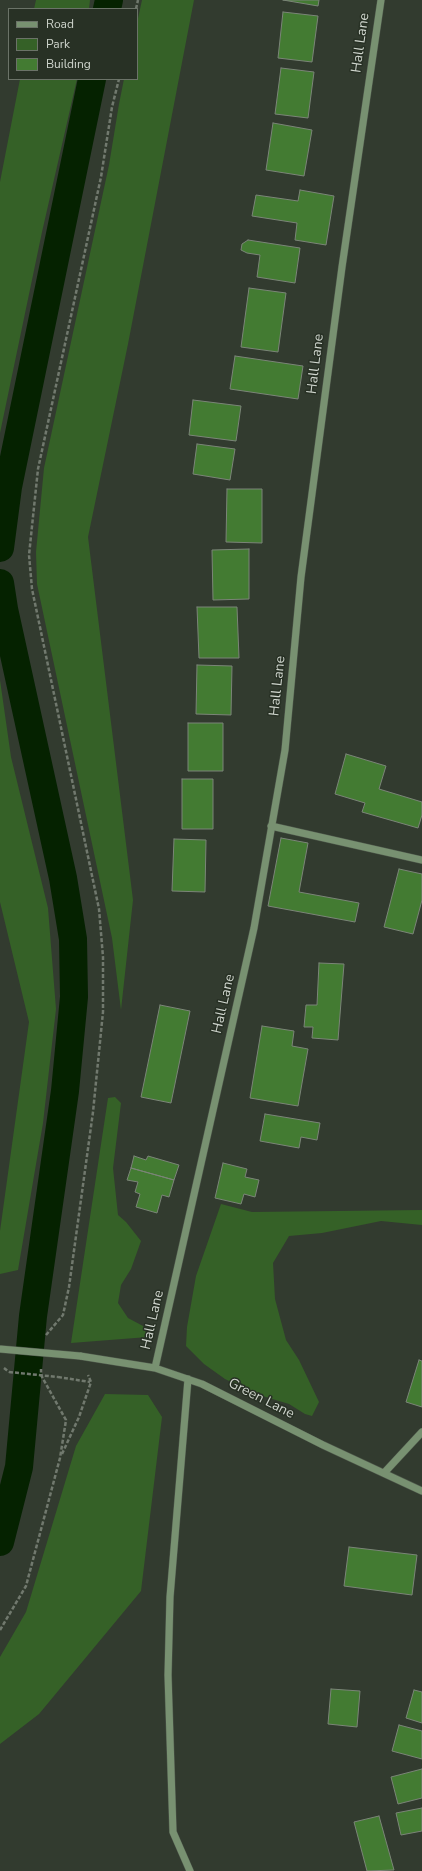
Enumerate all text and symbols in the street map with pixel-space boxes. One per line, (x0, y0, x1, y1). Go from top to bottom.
legend (8, 8, 138, 80)
street label: Hall Lane (348, 12, 374, 74)
text: Road (46, 16, 74, 32)
text: Park (46, 36, 70, 52)
text: Building (46, 56, 91, 72)
street label: Hall Lane (304, 333, 328, 395)
street label: Hall Lane (266, 655, 290, 717)
street label: Hall Lane (209, 973, 239, 1035)
street label: Hall Lane (138, 1289, 168, 1351)
street label: Green Lane (225, 1375, 297, 1423)

